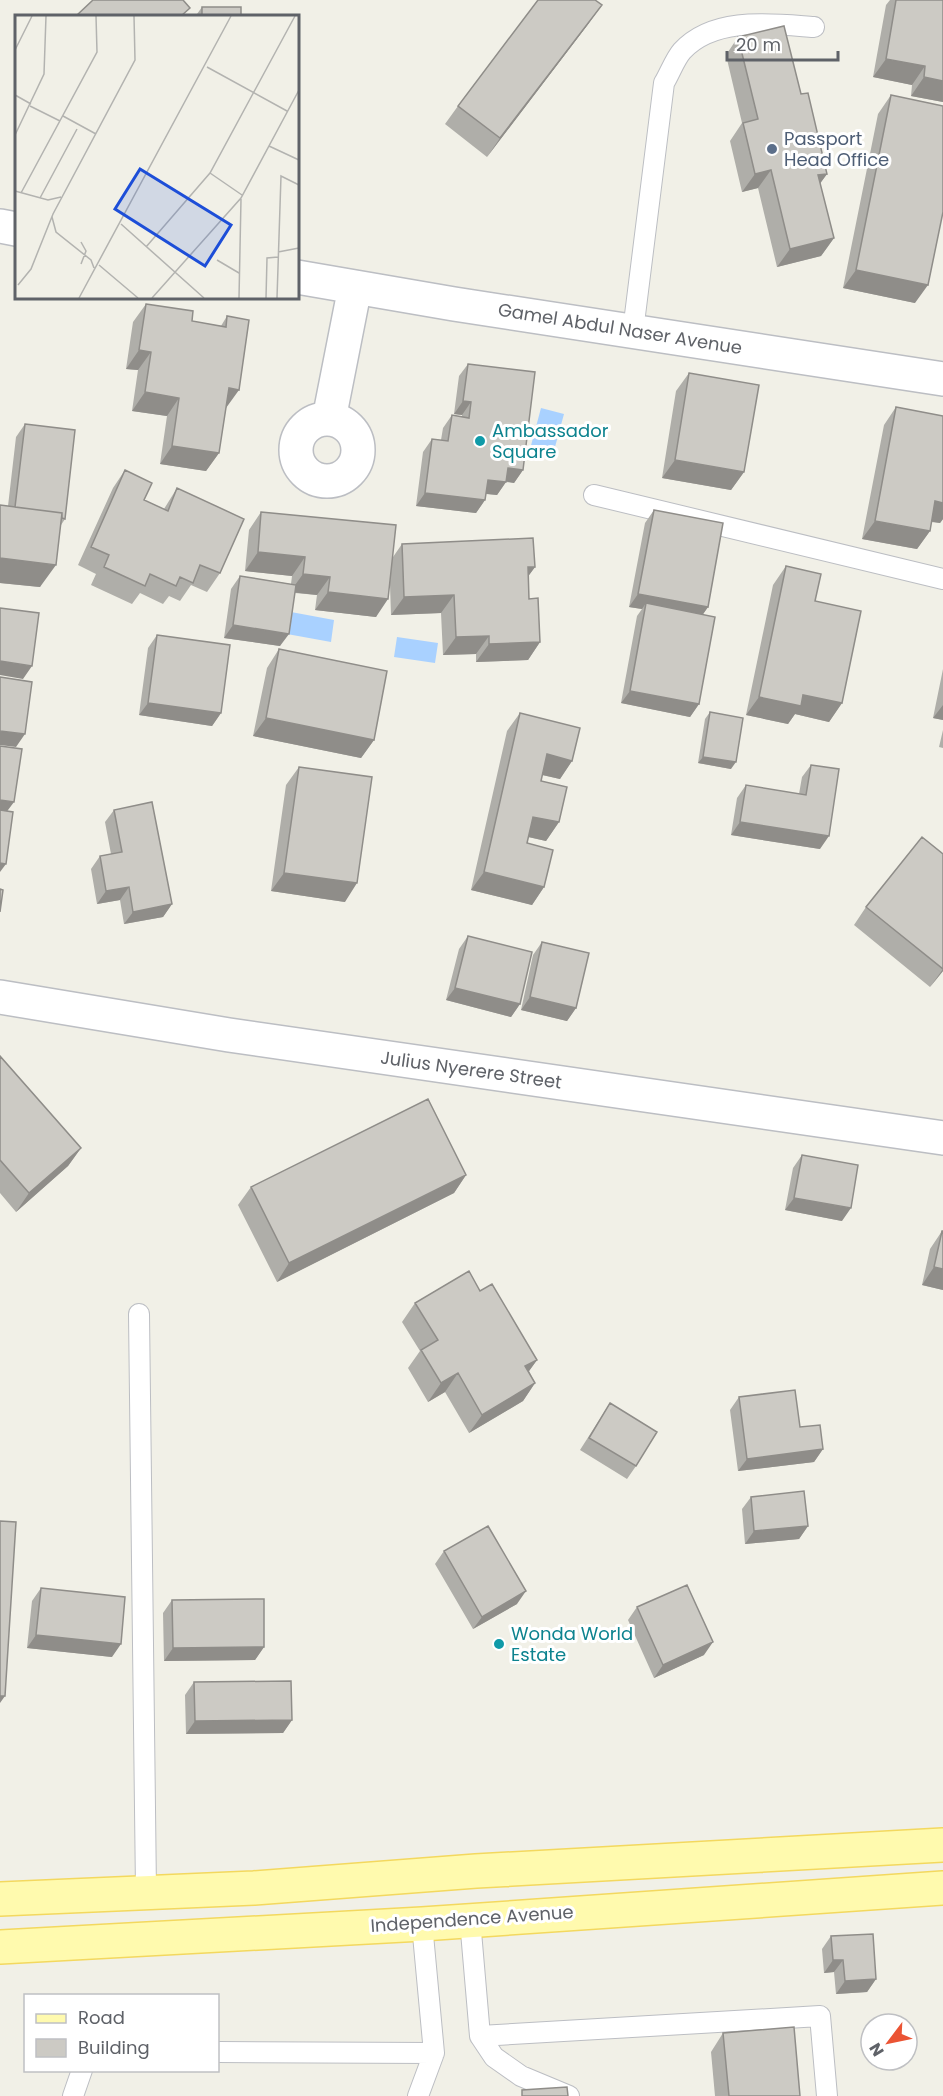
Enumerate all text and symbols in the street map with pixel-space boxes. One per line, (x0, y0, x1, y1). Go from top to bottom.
inset map (15, 15, 298, 298)
scale bar (727, 24, 838, 62)
text: 20 m (736, 32, 781, 57)
place label: Passport Head Office (784, 126, 889, 172)
marker: Passport Head Office (765, 142, 779, 156)
street label: Gamel Abdul Naser Avenue (496, 297, 744, 360)
place label: Ambassador Square (492, 418, 609, 464)
marker: Ambassador Square (473, 434, 487, 448)
street label: Julius Nyerere Street (379, 1044, 563, 1095)
place label: Wonda World Estate (511, 1621, 633, 1667)
marker: Wonda World Estate (492, 1637, 506, 1651)
street label: Independence Avenue (370, 1899, 574, 1938)
legend (24, 1994, 219, 2072)
text: Road (78, 2005, 125, 2030)
north arrow (859, 2012, 919, 2072)
text: Building (78, 2035, 150, 2060)
text: N (864, 2038, 890, 2061)

